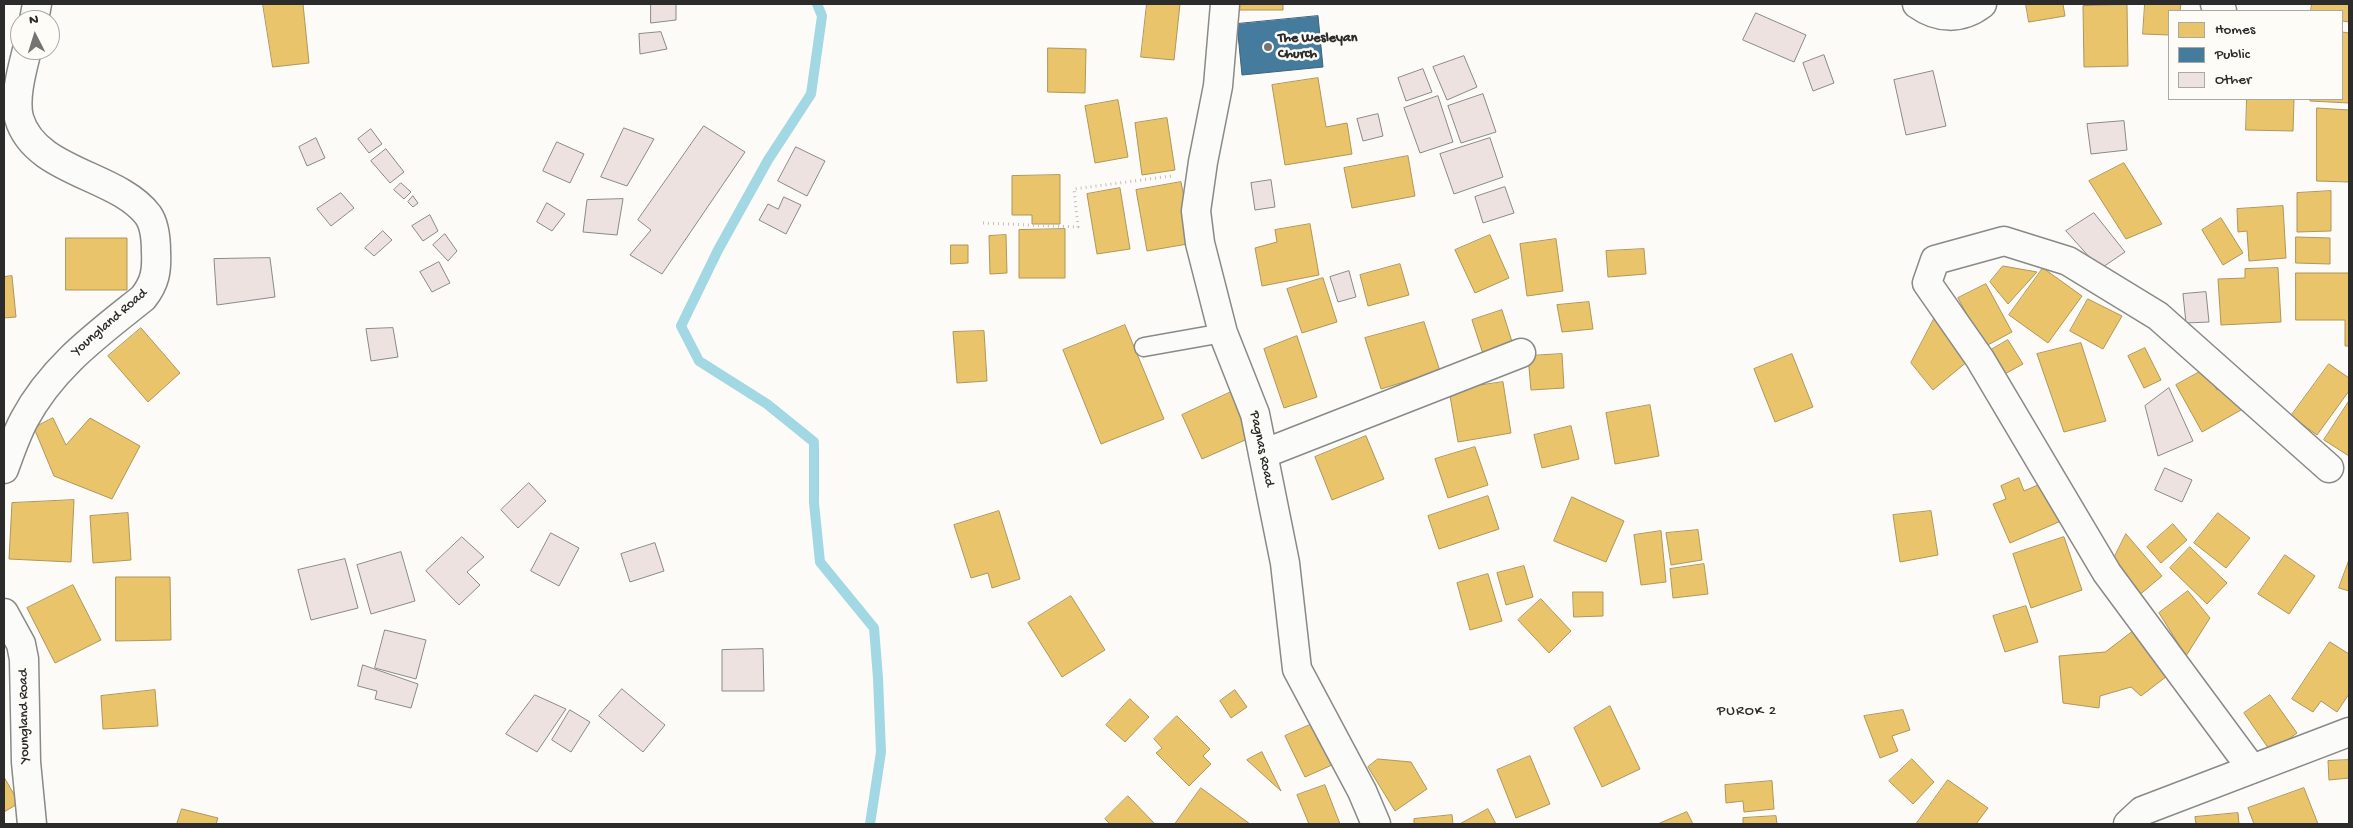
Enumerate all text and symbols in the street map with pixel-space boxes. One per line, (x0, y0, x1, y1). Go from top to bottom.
north arrow (10, 10, 60, 60)
legend (2168, 10, 2343, 100)
text: N (28, 12, 39, 29)
text: Homes (2215, 21, 2255, 39)
place label: The Wesleyan Church (1278, 31, 1357, 64)
marker: The Wesleyan Church (1262, 41, 1274, 53)
text: Public (2215, 46, 2250, 64)
text: Other (2215, 71, 2251, 89)
street label: Youngland Road (69, 286, 151, 360)
street label: Pagnas Road (1245, 410, 1277, 488)
street label: Youngland Road (16, 669, 34, 763)
district label: PUROK 2 (1716, 703, 1778, 721)

